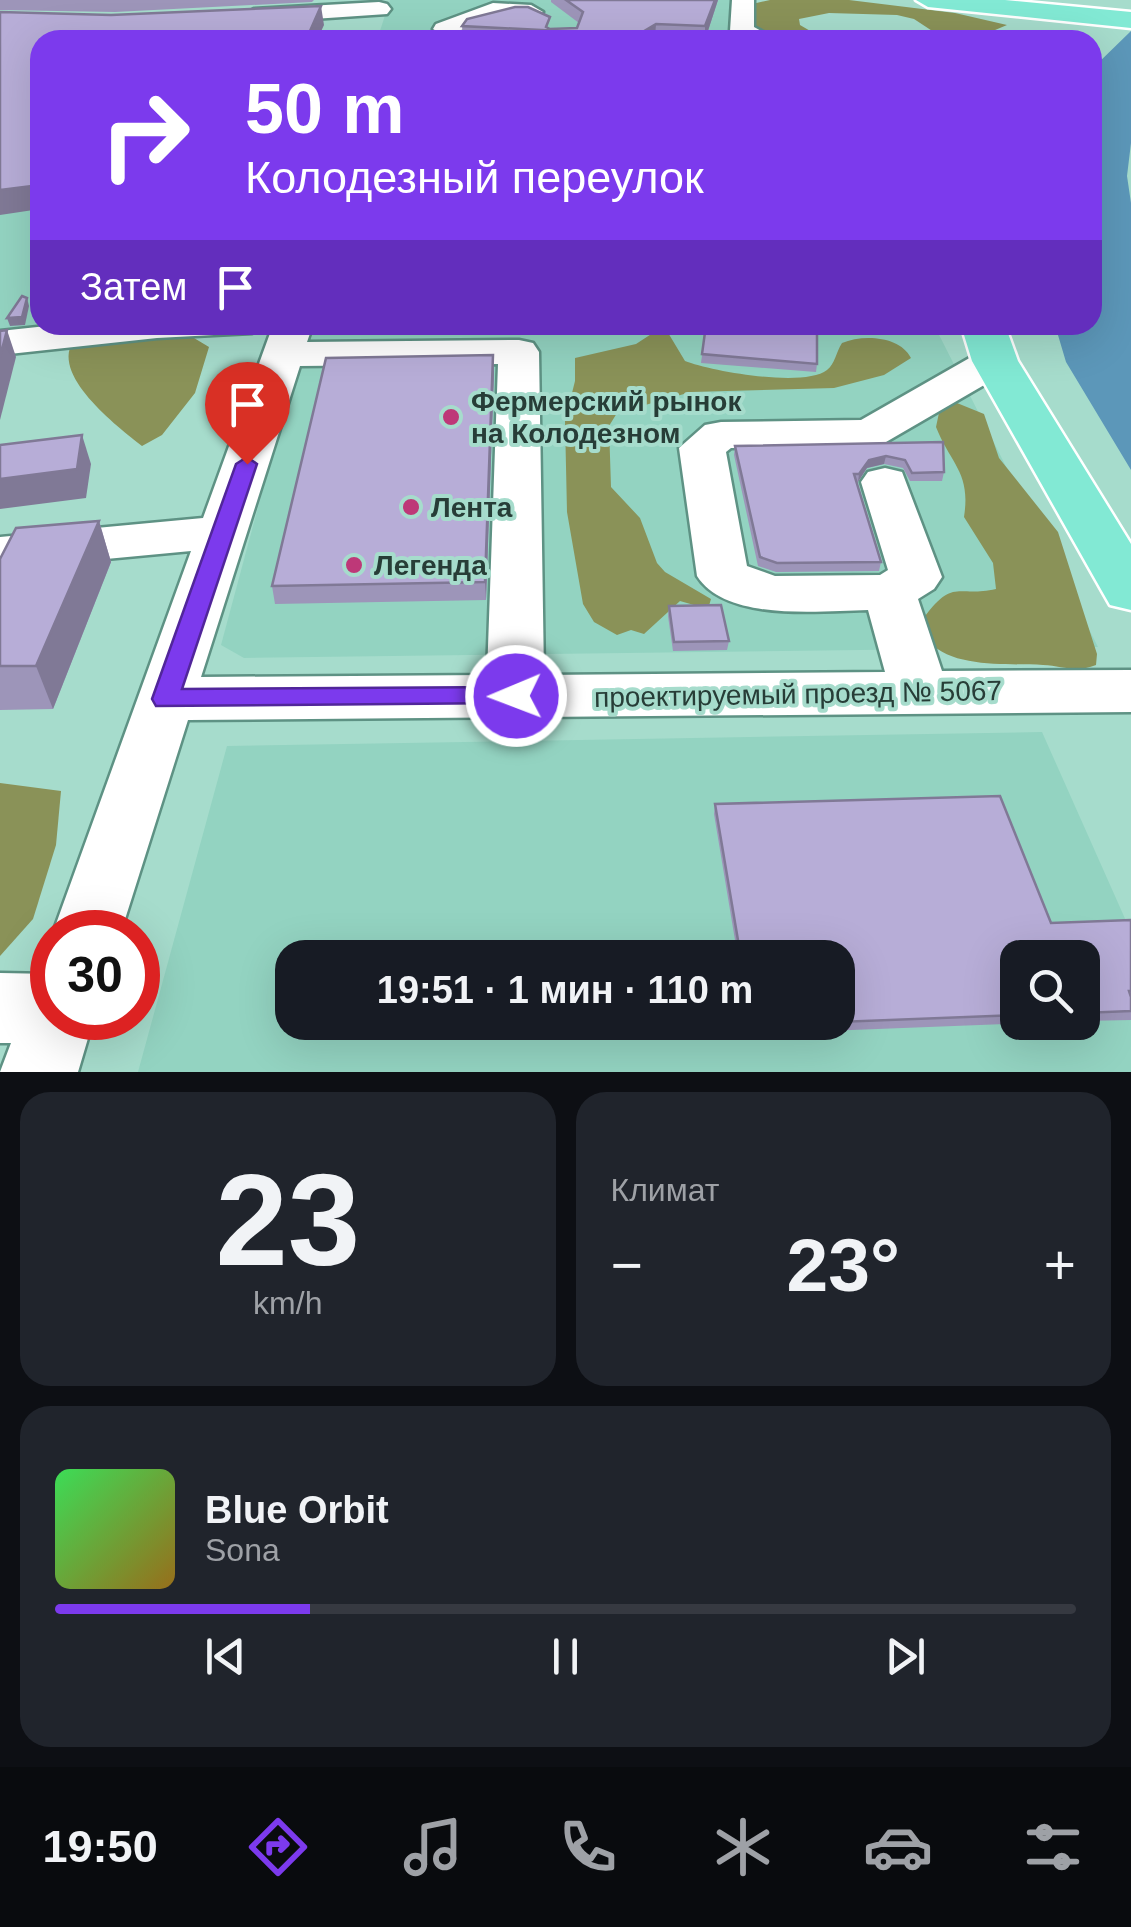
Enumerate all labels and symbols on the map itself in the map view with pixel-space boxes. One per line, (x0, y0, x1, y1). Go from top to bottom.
pin (205, 362, 290, 465)
place label: Фермерский рынок на Колодезном (471, 386, 742, 449)
marker: Фермерский рынок на Колодезном (440, 406, 462, 428)
place label: Лента (431, 492, 513, 523)
marker: Лента (400, 496, 422, 518)
place label: Легенда (374, 550, 487, 581)
marker: Легенда (343, 554, 365, 576)
position arrow (464, 644, 568, 748)
street label: проектируемый проезд № 5067 (594, 675, 1002, 713)
speed limit sign: 30 (30, 910, 160, 1040)

